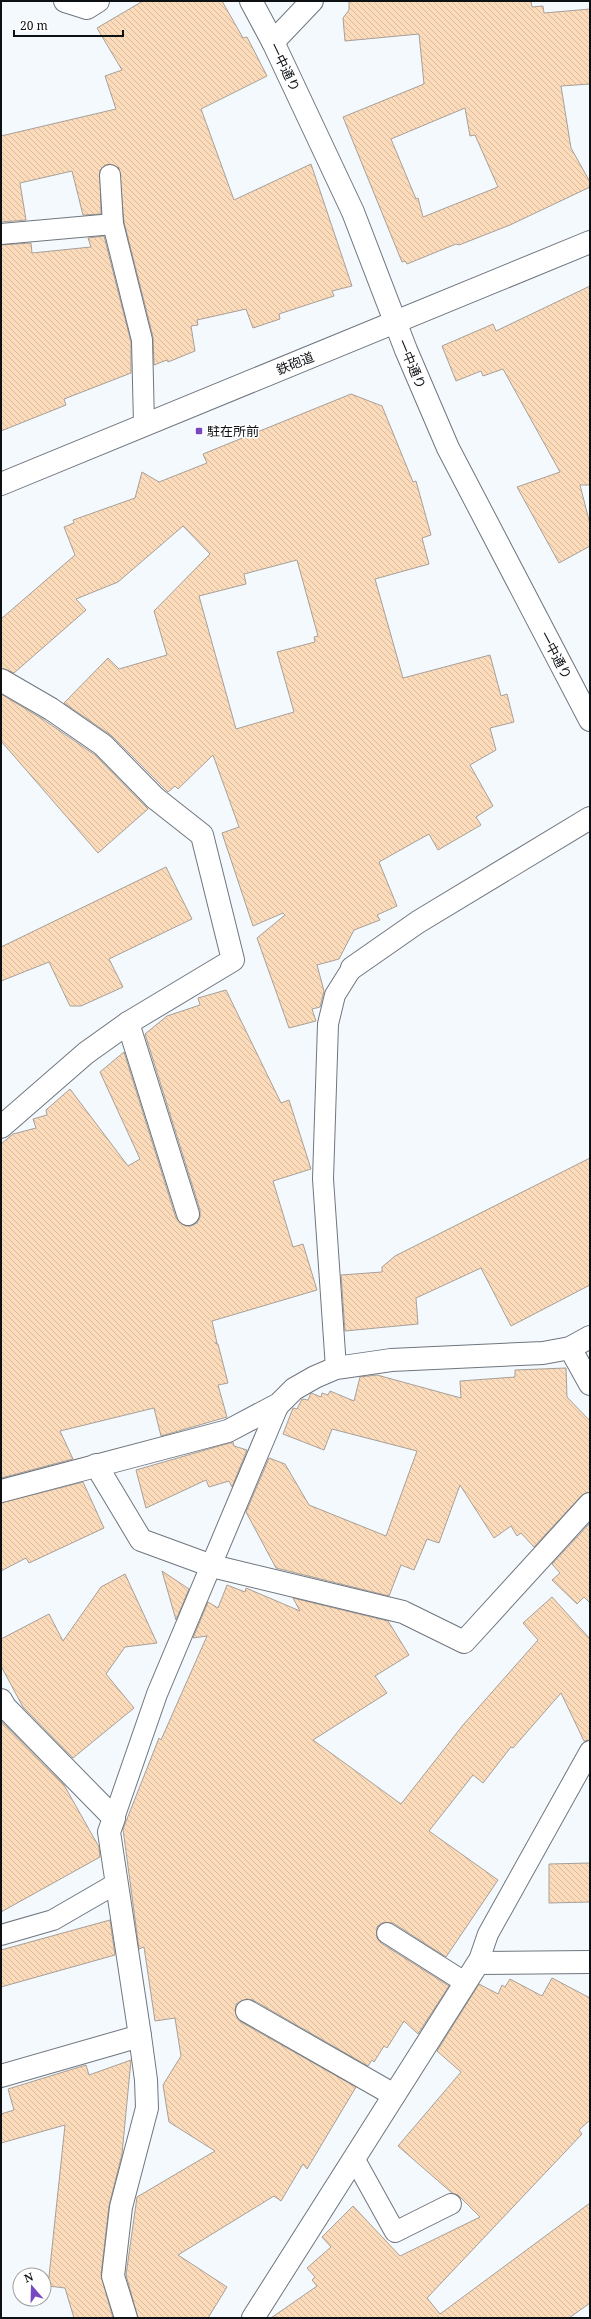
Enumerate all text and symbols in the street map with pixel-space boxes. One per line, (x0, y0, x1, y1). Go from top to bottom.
scale bar (14, 12, 123, 38)
text: 20 m (20, 17, 48, 34)
street label: 一中通り (266, 40, 304, 94)
street label: 一中通り (394, 337, 430, 391)
street label: 鉄砲道 (274, 347, 316, 379)
place label: 駐在所前 (207, 422, 259, 440)
marker: 駐在所前 (194, 426, 204, 436)
street label: 一中通り (536, 628, 576, 682)
north arrow (12, 2267, 52, 2307)
text: N (22, 2268, 35, 2286)

